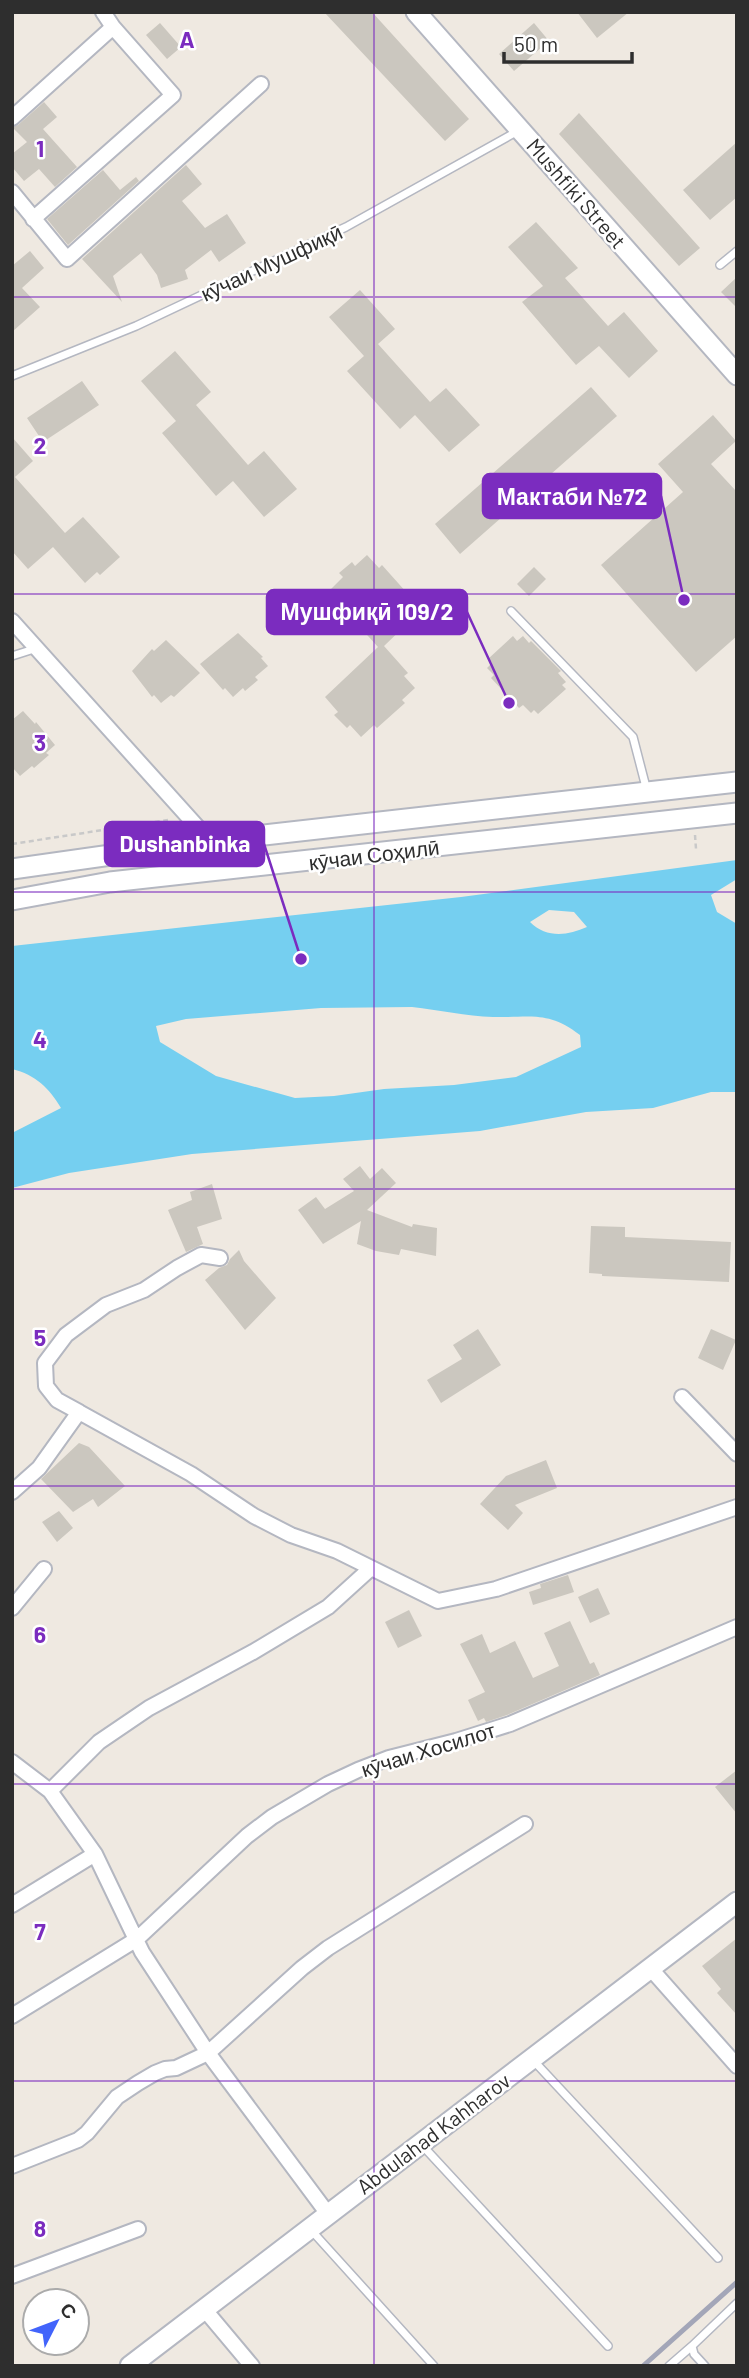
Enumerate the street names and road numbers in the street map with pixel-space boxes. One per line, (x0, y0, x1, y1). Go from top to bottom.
street label: Mushfiki Street (522, 133, 632, 253)
street label: кӯчаи Мушфиқӣ (196, 218, 346, 306)
street label: кӯчаи Соҳилӣ (307, 834, 441, 874)
street label: кӯчаи Хосилот (358, 1717, 499, 1781)
street label: Abdulahad Kahharov (351, 2067, 515, 2199)

